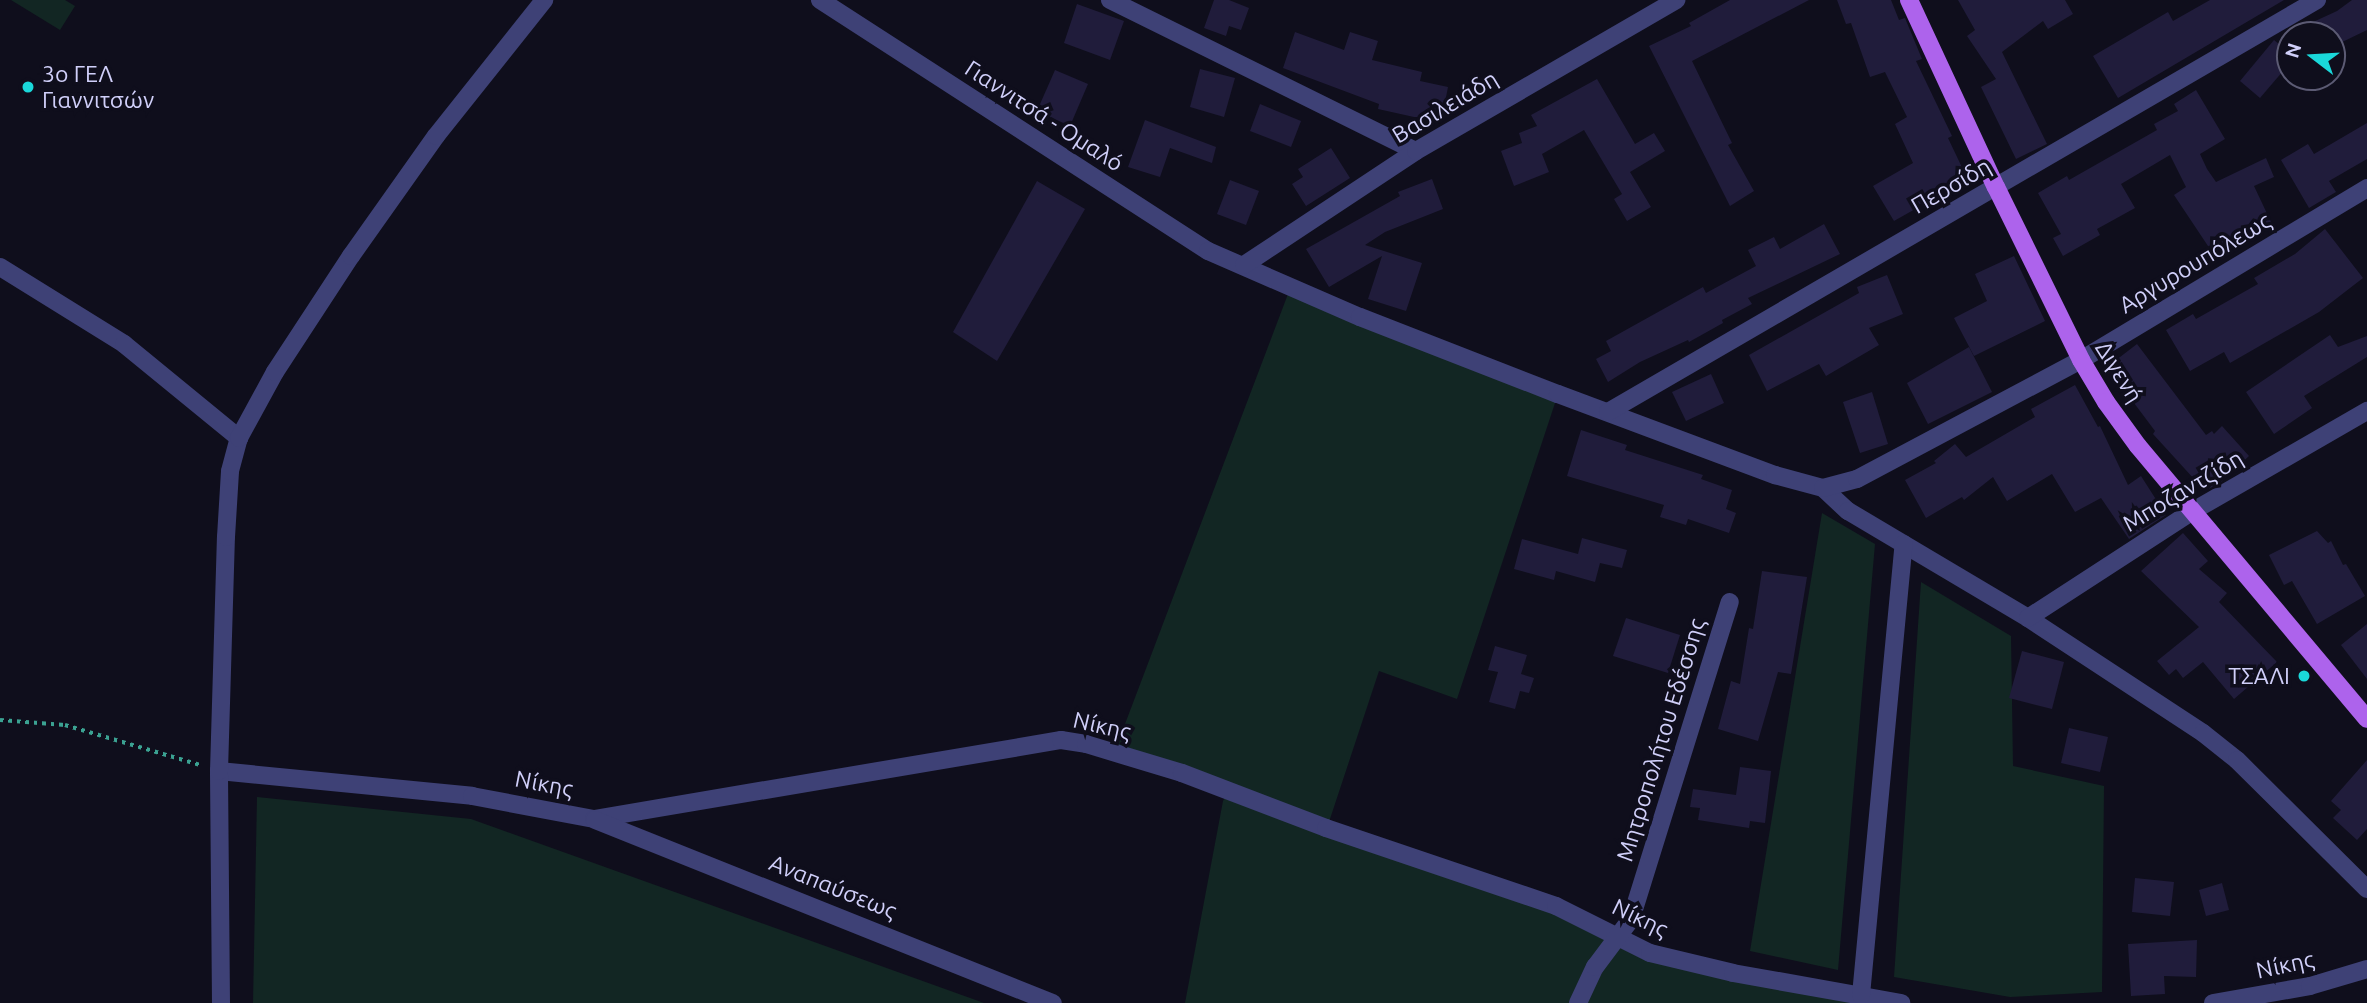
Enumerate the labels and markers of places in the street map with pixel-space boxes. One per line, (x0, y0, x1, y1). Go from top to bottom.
place label: 3ο ΓΕΛ Γιαννιτσών (42, 60, 154, 114)
marker: 3ο ΓΕΛ Γιαννιτσών (20, 79, 36, 95)
place label: ΤΣΑΛΙ (2228, 662, 2290, 690)
marker: ΤΣΑΛΙ (2296, 668, 2312, 684)

